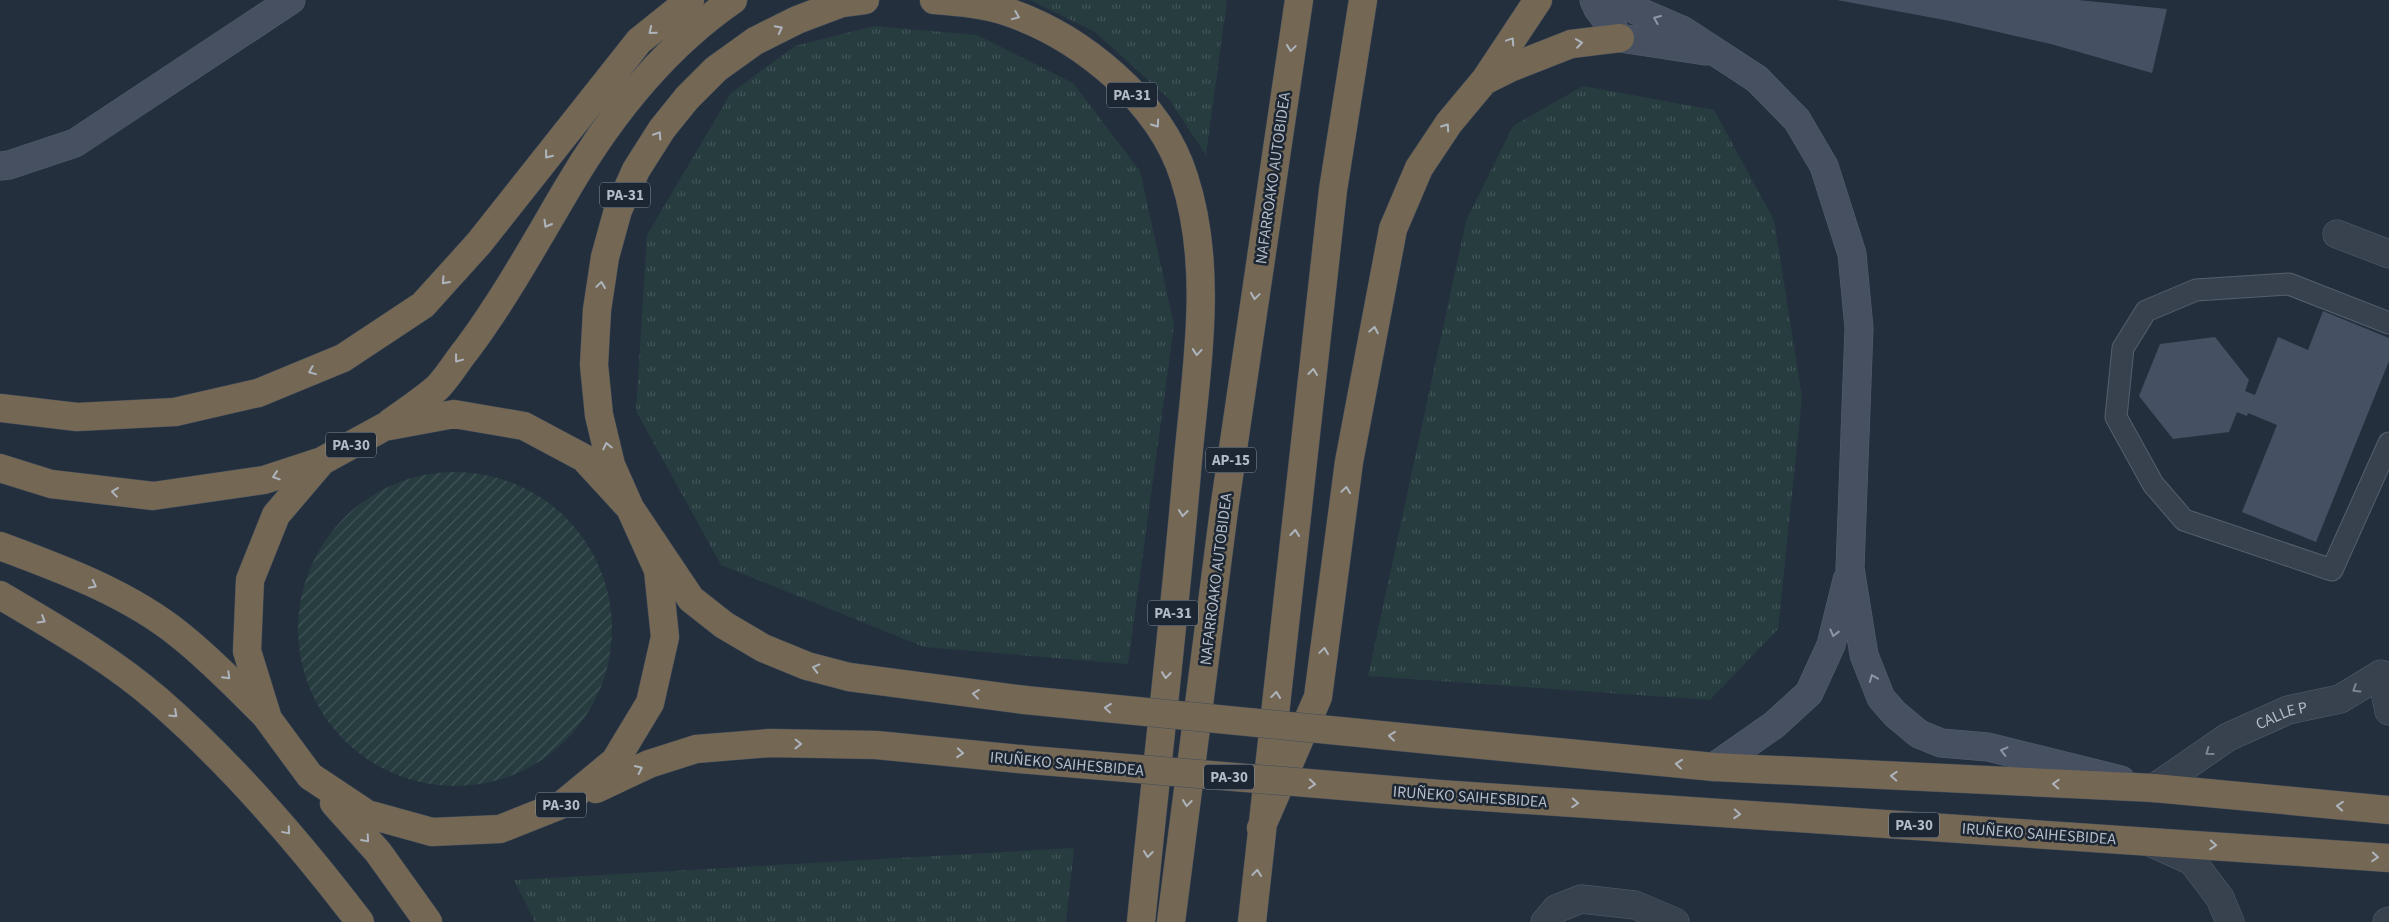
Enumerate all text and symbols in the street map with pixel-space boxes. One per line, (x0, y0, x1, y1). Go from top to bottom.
one-way arrow (1011, 9, 1020, 20)
one-way arrow (1653, 15, 1662, 26)
one-way arrow (649, 25, 658, 33)
one-way arrow (774, 25, 783, 35)
one-way arrow (1505, 37, 1514, 47)
one-way arrow (1575, 39, 1584, 49)
one-way arrow (1287, 44, 1297, 53)
road number: PA-31 (1107, 82, 1157, 108)
street label: NAFARROAKO AUTOBIDEA (1250, 90, 1296, 265)
one-way arrow (1150, 118, 1159, 128)
one-way arrow (1440, 123, 1449, 133)
one-way arrow (652, 131, 662, 140)
one-way arrow (545, 149, 554, 159)
road number: PA-31 (600, 182, 650, 208)
one-way arrow (544, 218, 554, 227)
one-way arrow (442, 275, 451, 284)
one-way arrow (595, 281, 606, 289)
one-way arrow (1251, 291, 1261, 300)
one-way arrow (1369, 326, 1379, 335)
one-way arrow (1192, 348, 1203, 356)
one-way arrow (456, 353, 464, 362)
one-way arrow (308, 365, 317, 375)
one-way arrow (1307, 367, 1318, 375)
road number: PA-30 (326, 432, 376, 458)
one-way arrow (602, 442, 613, 450)
road number: AP-15 (1206, 448, 1256, 472)
one-way arrow (272, 471, 280, 481)
one-way arrow (1340, 486, 1350, 495)
one-way arrow (111, 487, 119, 498)
street label: NAFARROAKO AUTOBIDEA (1195, 491, 1238, 666)
one-way arrow (1178, 510, 1189, 518)
one-way arrow (1289, 529, 1300, 537)
one-way arrow (88, 579, 97, 589)
road number: PA-31 (1148, 600, 1198, 626)
one-way arrow (36, 613, 45, 623)
one-way arrow (1829, 628, 1840, 637)
one-way arrow (1318, 647, 1329, 655)
one-way arrow (812, 664, 820, 674)
one-way arrow (221, 670, 230, 679)
one-way arrow (1161, 671, 1172, 679)
one-way arrow (1869, 674, 1879, 682)
one-way arrow (2353, 683, 2362, 693)
one-way arrow (972, 689, 980, 700)
one-way arrow (1270, 690, 1281, 698)
street label: CALLE P (2252, 696, 2309, 735)
one-way arrow (1104, 703, 1112, 714)
one-way arrow (168, 708, 177, 717)
one-way arrow (1388, 731, 1396, 742)
one-way arrow (794, 738, 802, 749)
one-way arrow (2205, 745, 2214, 755)
street label: IRUÑEKO SAIHESBIDEA (989, 746, 1145, 782)
one-way arrow (2000, 746, 2009, 757)
one-way arrow (956, 747, 964, 758)
one-way arrow (1675, 759, 1683, 770)
road number: PA-30 (1204, 764, 1254, 790)
one-way arrow (634, 765, 643, 775)
one-way arrow (1890, 771, 1898, 781)
one-way arrow (1308, 778, 1316, 789)
one-way arrow (2052, 779, 2060, 789)
street label: IRUÑEKO SAIHESBIDEA (1392, 781, 1548, 813)
road number: PA-30 (536, 792, 586, 818)
one-way arrow (1571, 798, 1579, 809)
one-way arrow (1182, 799, 1192, 808)
one-way arrow (2336, 800, 2344, 811)
one-way arrow (1733, 808, 1741, 819)
road number: PA-30 (1889, 812, 1939, 838)
street label: IRUÑEKO SAIHESBIDEA (1961, 818, 2117, 850)
one-way arrow (281, 825, 289, 834)
one-way arrow (360, 833, 369, 842)
one-way arrow (2210, 839, 2218, 850)
one-way arrow (1143, 850, 1154, 858)
one-way arrow (2372, 851, 2380, 862)
one-way arrow (1251, 869, 1262, 877)

